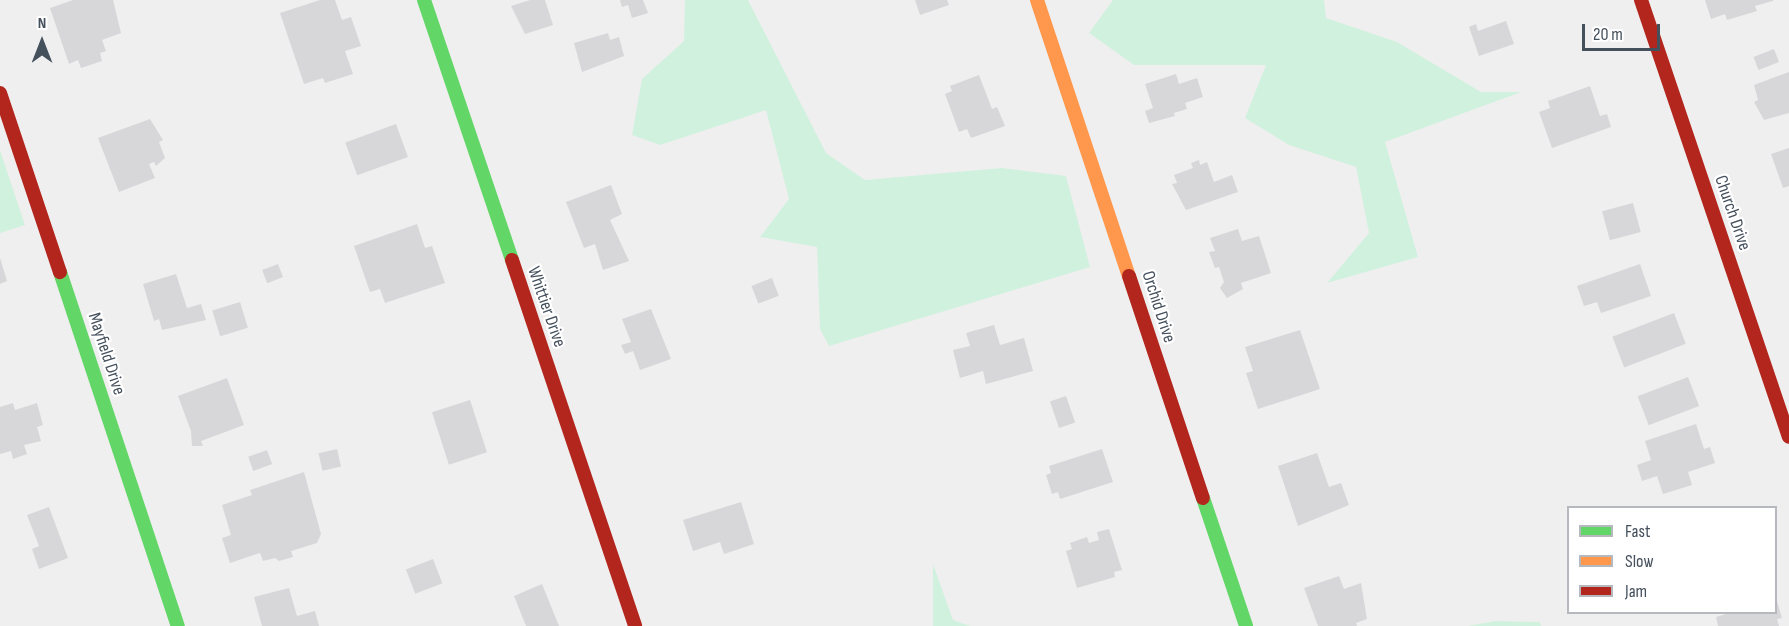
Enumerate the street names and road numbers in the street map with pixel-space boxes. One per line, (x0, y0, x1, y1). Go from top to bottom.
street label: Church Drive (1709, 173, 1755, 253)
street label: Whittier Drive (522, 264, 570, 350)
street label: Orchid Drive (1136, 269, 1180, 345)
street label: Mayfield Drive (83, 310, 129, 398)

